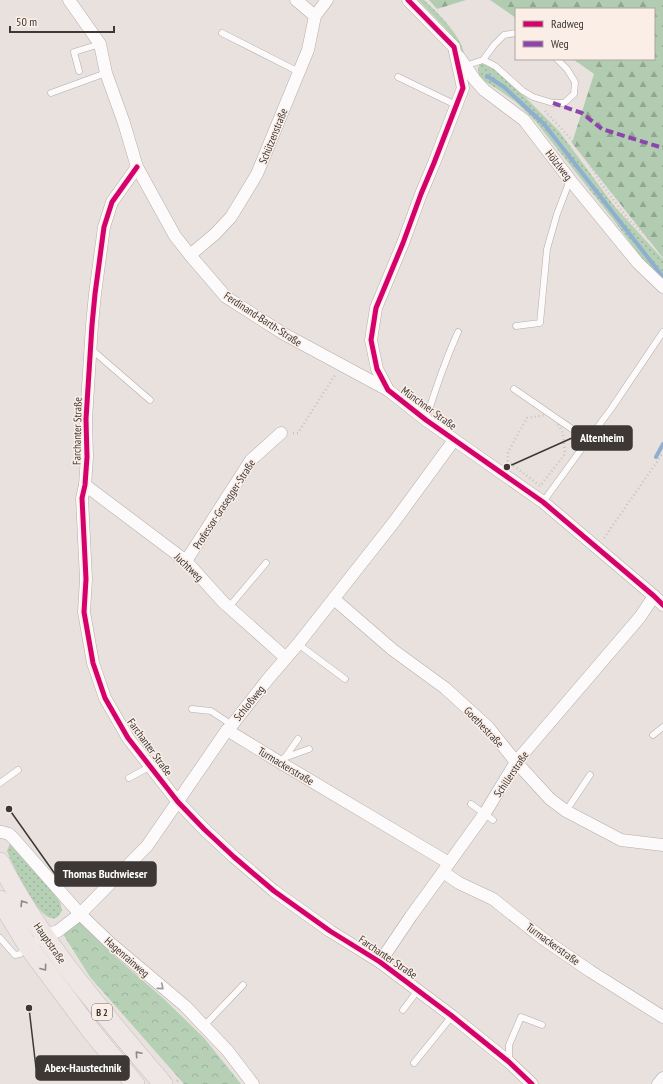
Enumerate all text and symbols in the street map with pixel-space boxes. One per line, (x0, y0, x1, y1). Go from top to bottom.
scale bar (10, 8, 114, 34)
legend (515, 8, 655, 60)
text: 50 m (16, 14, 37, 29)
text: Radweg (551, 16, 584, 31)
text: Weg (551, 36, 569, 51)
street label: Schützenstraße (256, 106, 291, 166)
street label: Hölzlweg (543, 147, 576, 183)
street label: Ferdinand-Barth-Straße (221, 289, 305, 350)
street label: Münchner Straße (399, 383, 460, 433)
street label: Farchanter Straße (69, 397, 85, 465)
callout: Altenheim (572, 426, 632, 450)
text: Altenheim (579, 430, 624, 445)
street label: Professor-Grasegger-Straße (190, 456, 259, 552)
street label: Juchtweg (171, 549, 207, 584)
street label: Schloßweg (230, 682, 268, 724)
street label: Goethestraße (461, 704, 507, 751)
street label: Farchanter Straße (124, 715, 176, 779)
street label: Turmackerstraße (255, 744, 317, 788)
street label: Schillerstraße (490, 748, 532, 800)
callout: Thomas Buchwieser (55, 862, 156, 886)
text: Thomas Buchwieser (63, 866, 148, 881)
one-way arrow (20, 900, 28, 907)
street label: Hauptstraße (31, 920, 69, 967)
street label: Turmackerstraße (523, 920, 583, 968)
street label: Farchanter Straße (356, 932, 420, 982)
street label: Hagenrainweg (102, 934, 152, 980)
one-way arrow (39, 964, 47, 971)
one-way arrow (157, 982, 164, 989)
road number: B 2 (92, 1004, 112, 1020)
one-way arrow (135, 1052, 142, 1059)
callout: Abex-Haustechnik (36, 1056, 129, 1080)
text: Abex-Haustechnik (44, 1060, 122, 1075)

